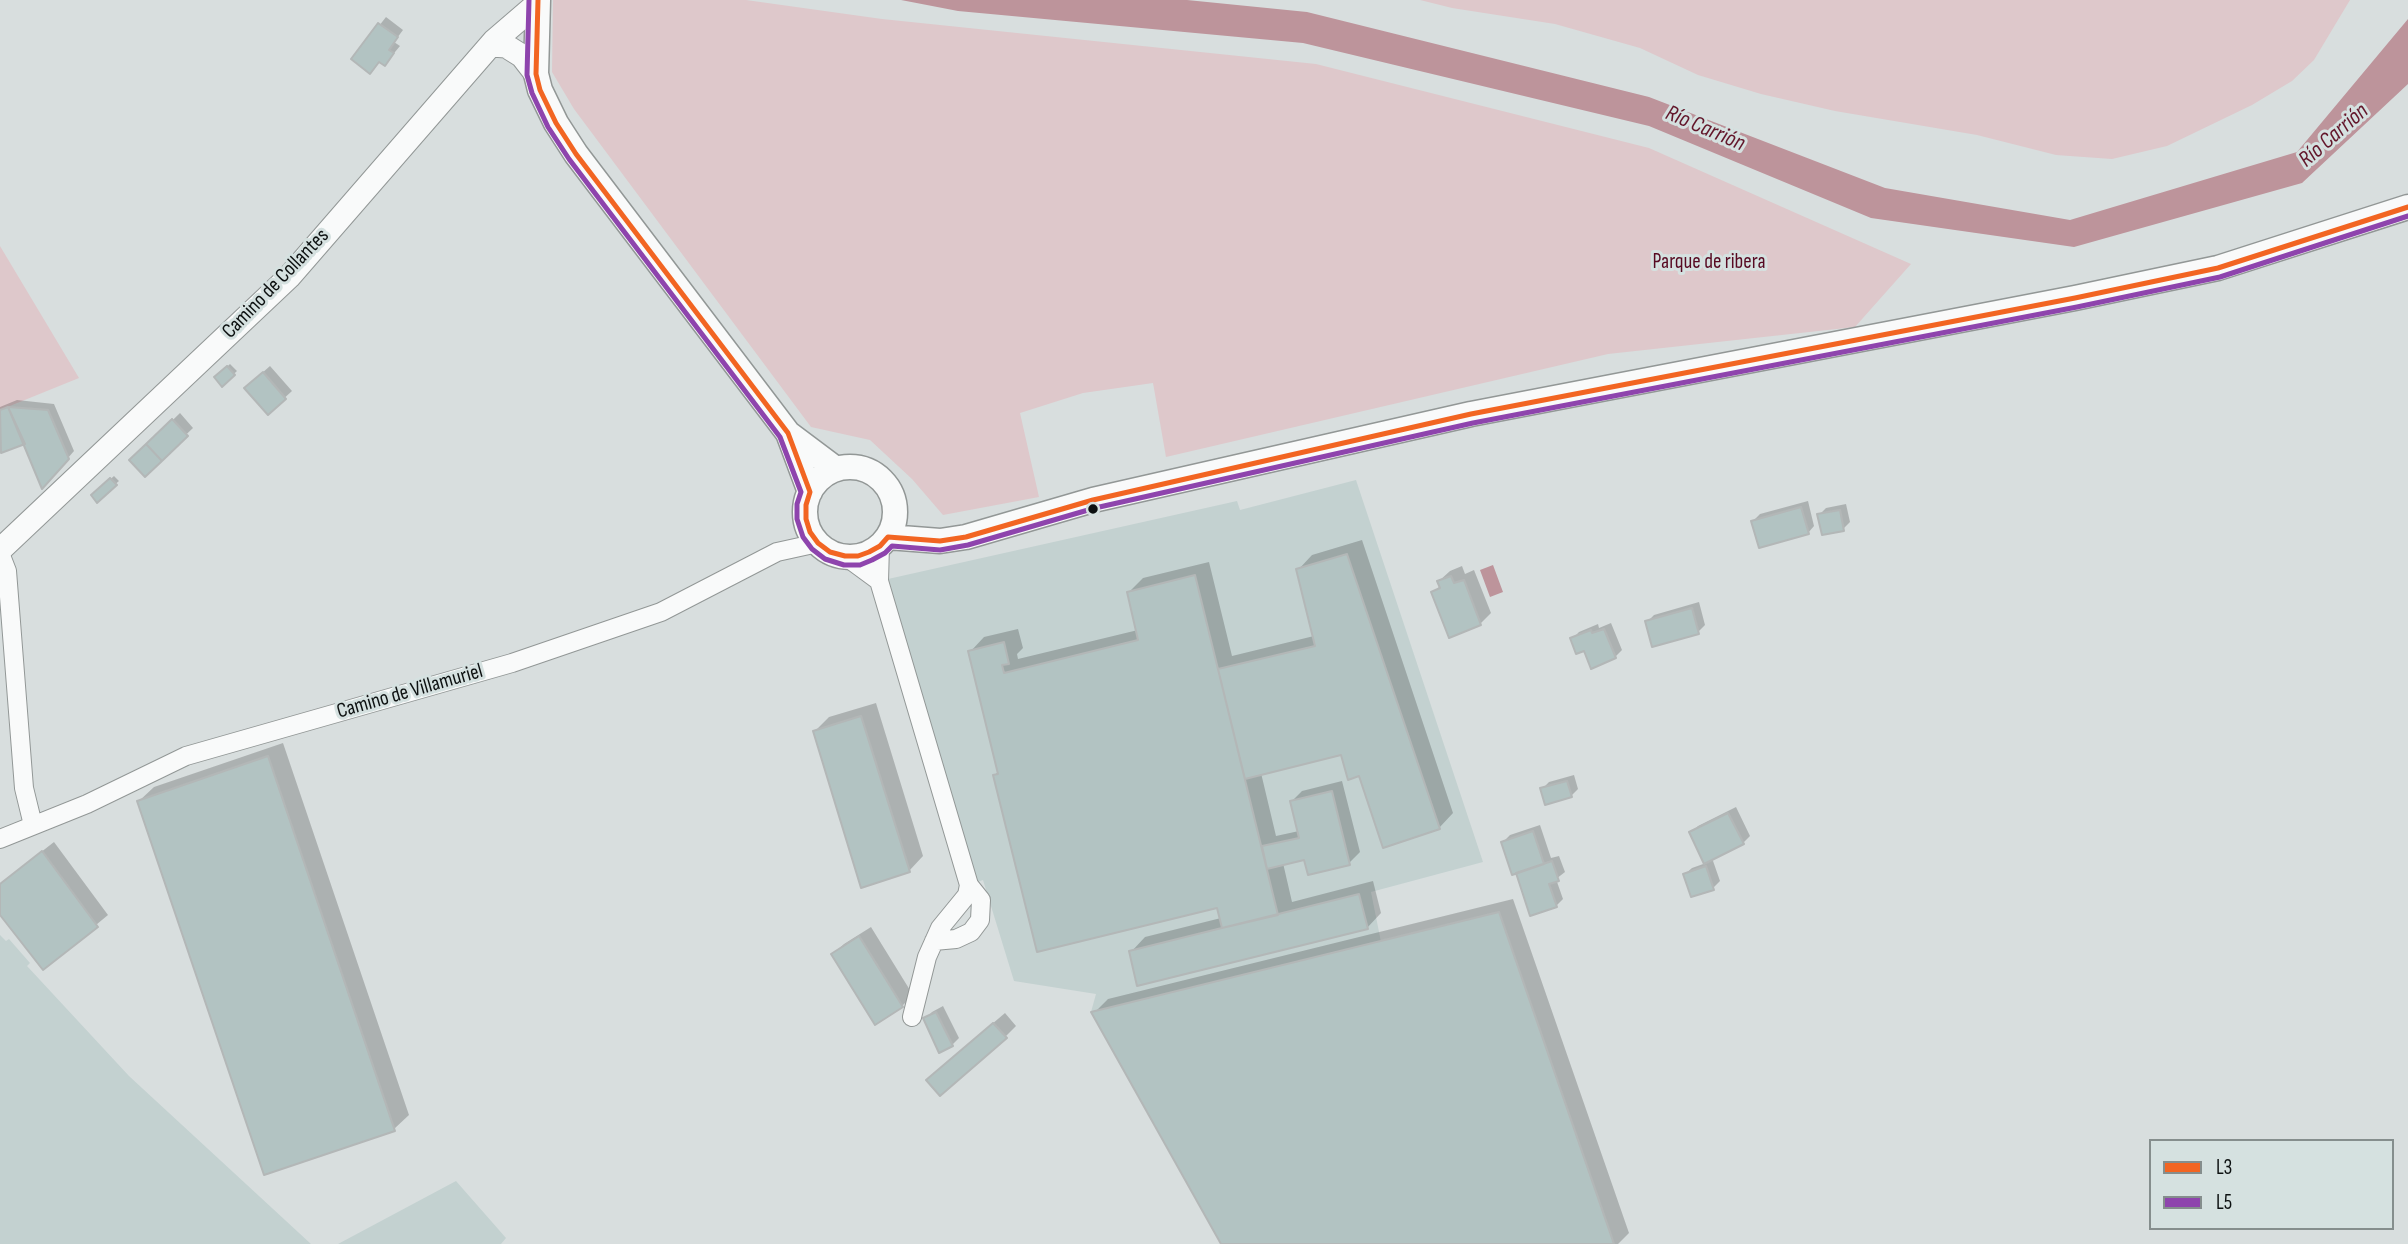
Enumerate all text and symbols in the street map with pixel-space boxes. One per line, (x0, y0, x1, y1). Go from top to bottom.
water label: Río Carrión (2293, 98, 2375, 174)
water label: Río Carrión (1661, 100, 1749, 158)
street label: Camino de Collantes (217, 224, 335, 344)
park label: Parque de ribera (1652, 250, 1766, 276)
unlabelled marker (1086, 502, 1100, 516)
street label: Camino de Villamuriel (334, 659, 486, 725)
legend (2149, 1139, 2394, 1230)
text: L3 (2216, 1155, 2232, 1180)
text: L5 (2216, 1190, 2232, 1215)

